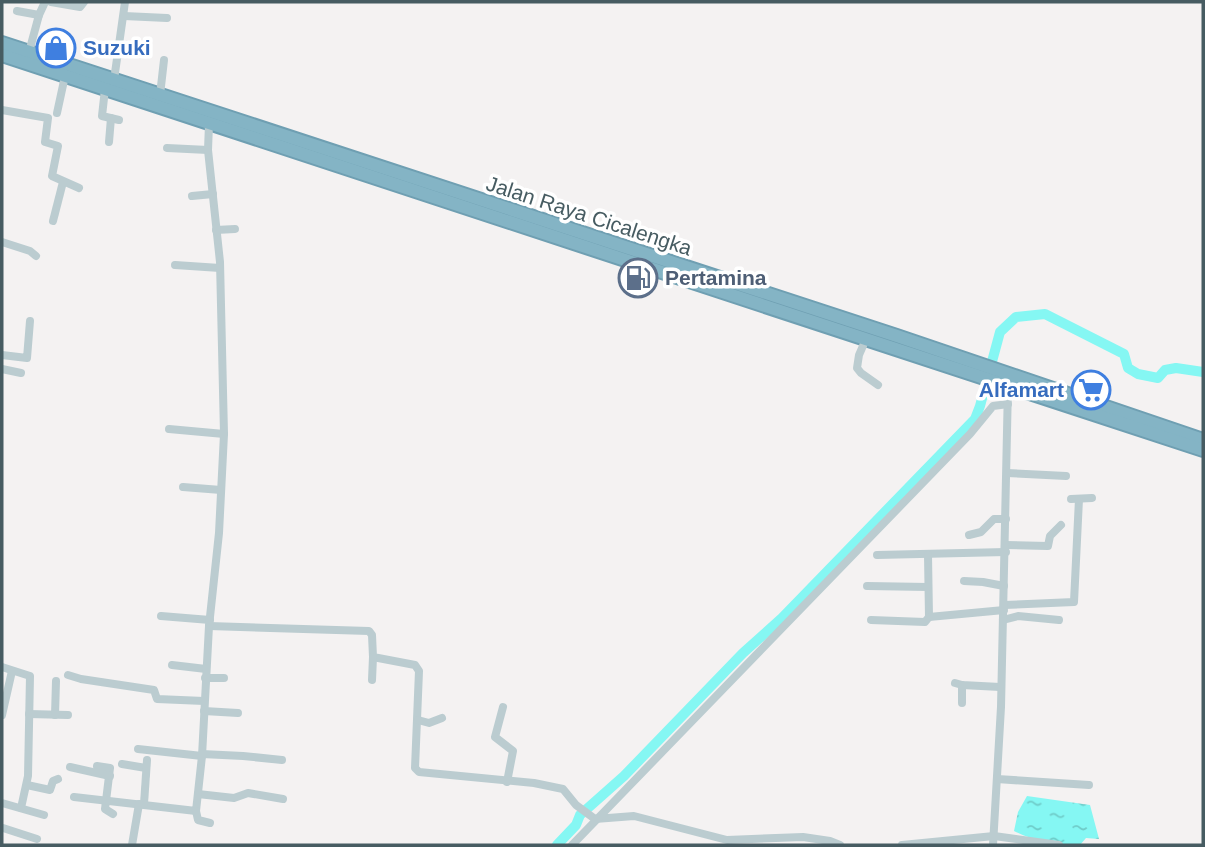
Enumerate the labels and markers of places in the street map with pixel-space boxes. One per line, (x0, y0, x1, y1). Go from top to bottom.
shop icon: Suzuki (35, 27, 77, 69)
place label: Suzuki (83, 36, 151, 59)
fuel station icon: Pertamina (617, 257, 659, 299)
place label: Pertamina (665, 266, 767, 289)
supermarket icon: Alfamart (1070, 369, 1112, 411)
place label: Alfamart (979, 378, 1064, 401)

